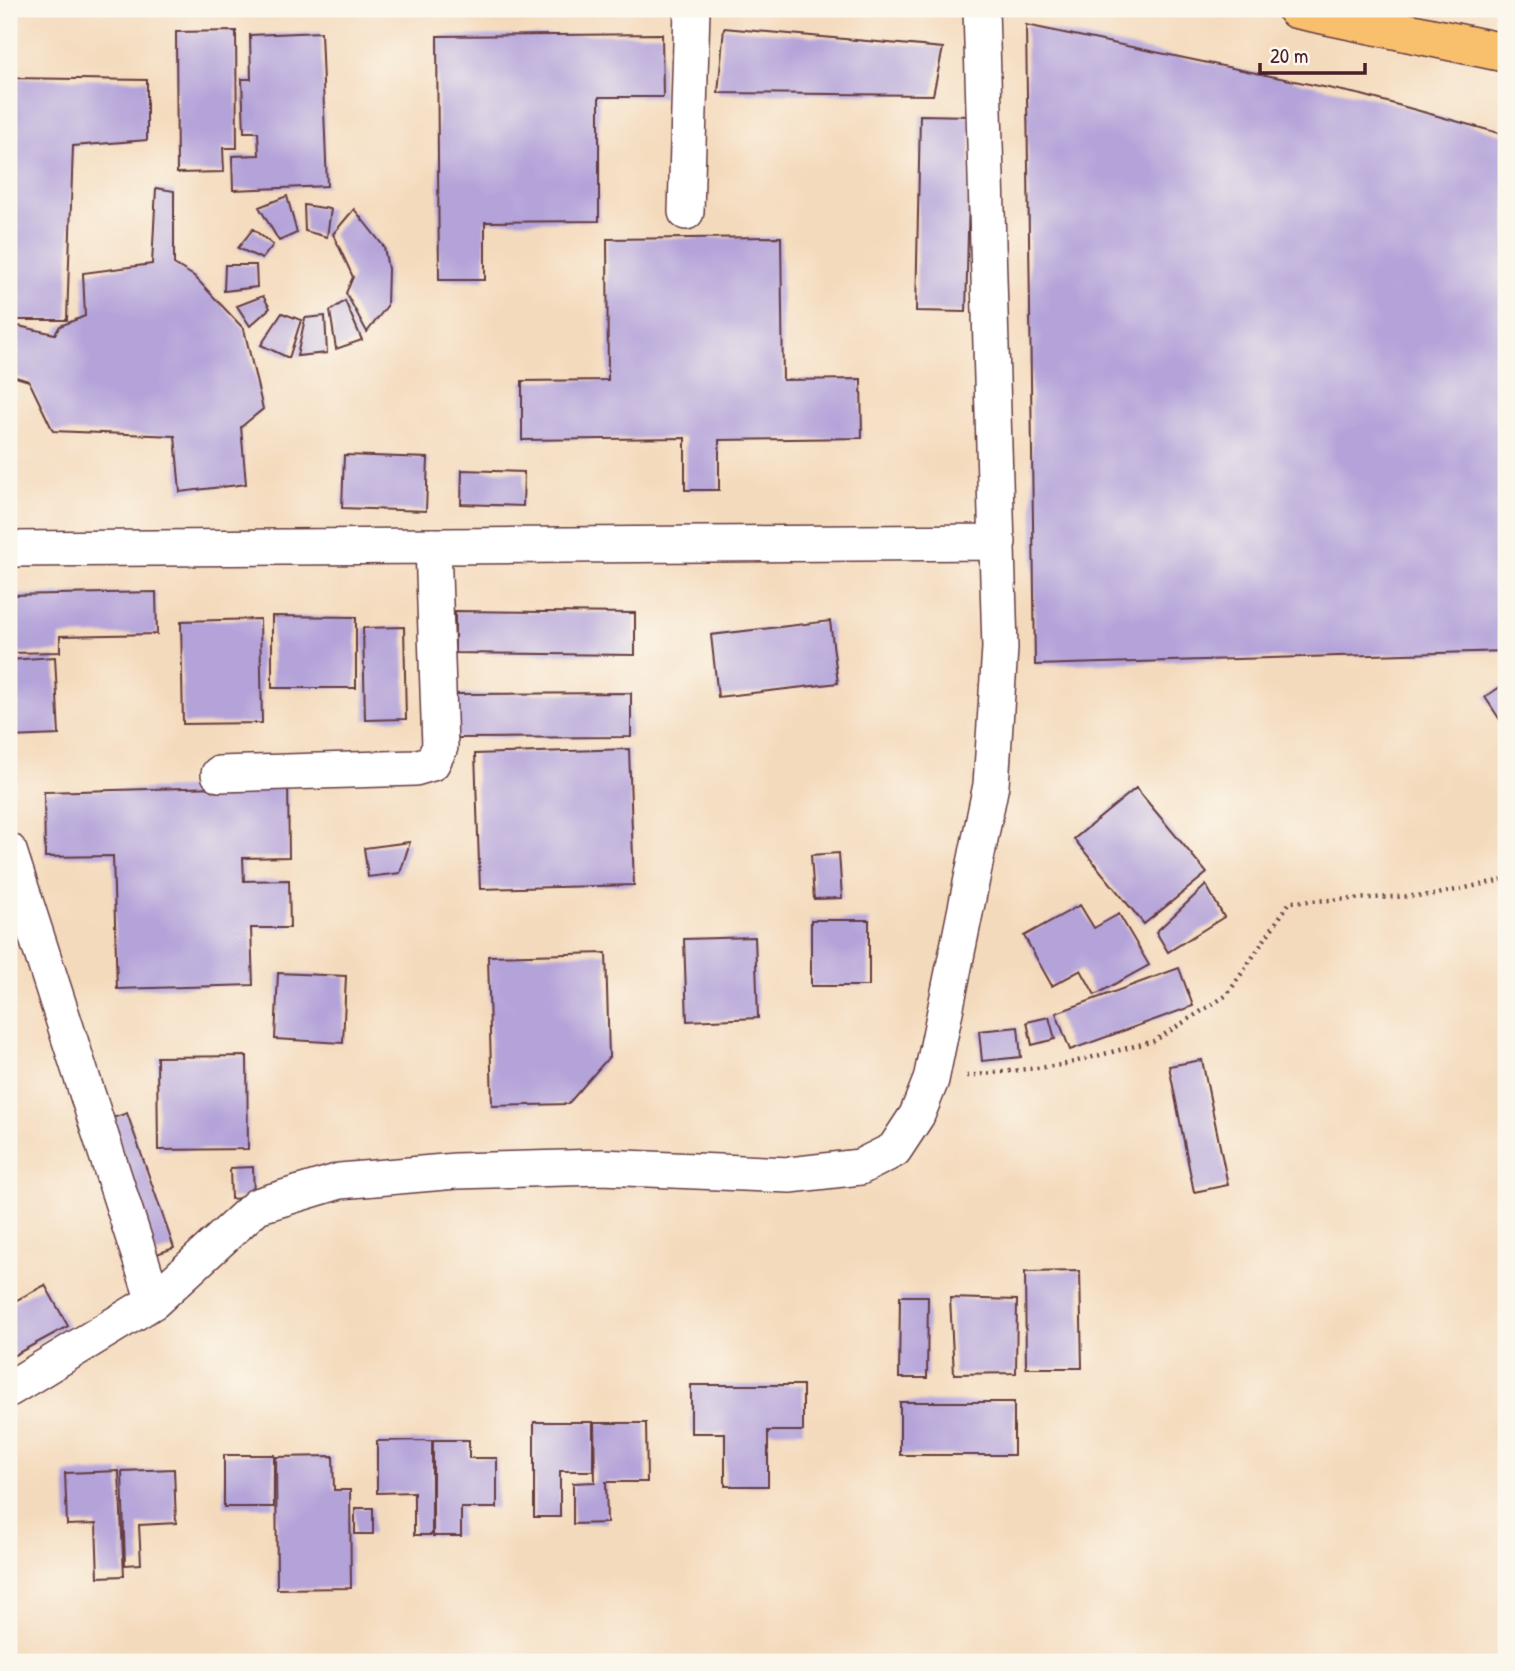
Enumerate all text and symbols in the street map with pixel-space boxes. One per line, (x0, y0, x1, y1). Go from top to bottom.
scale bar (1260, 32, 1364, 76)
text: 20 m (1270, 41, 1308, 70)

